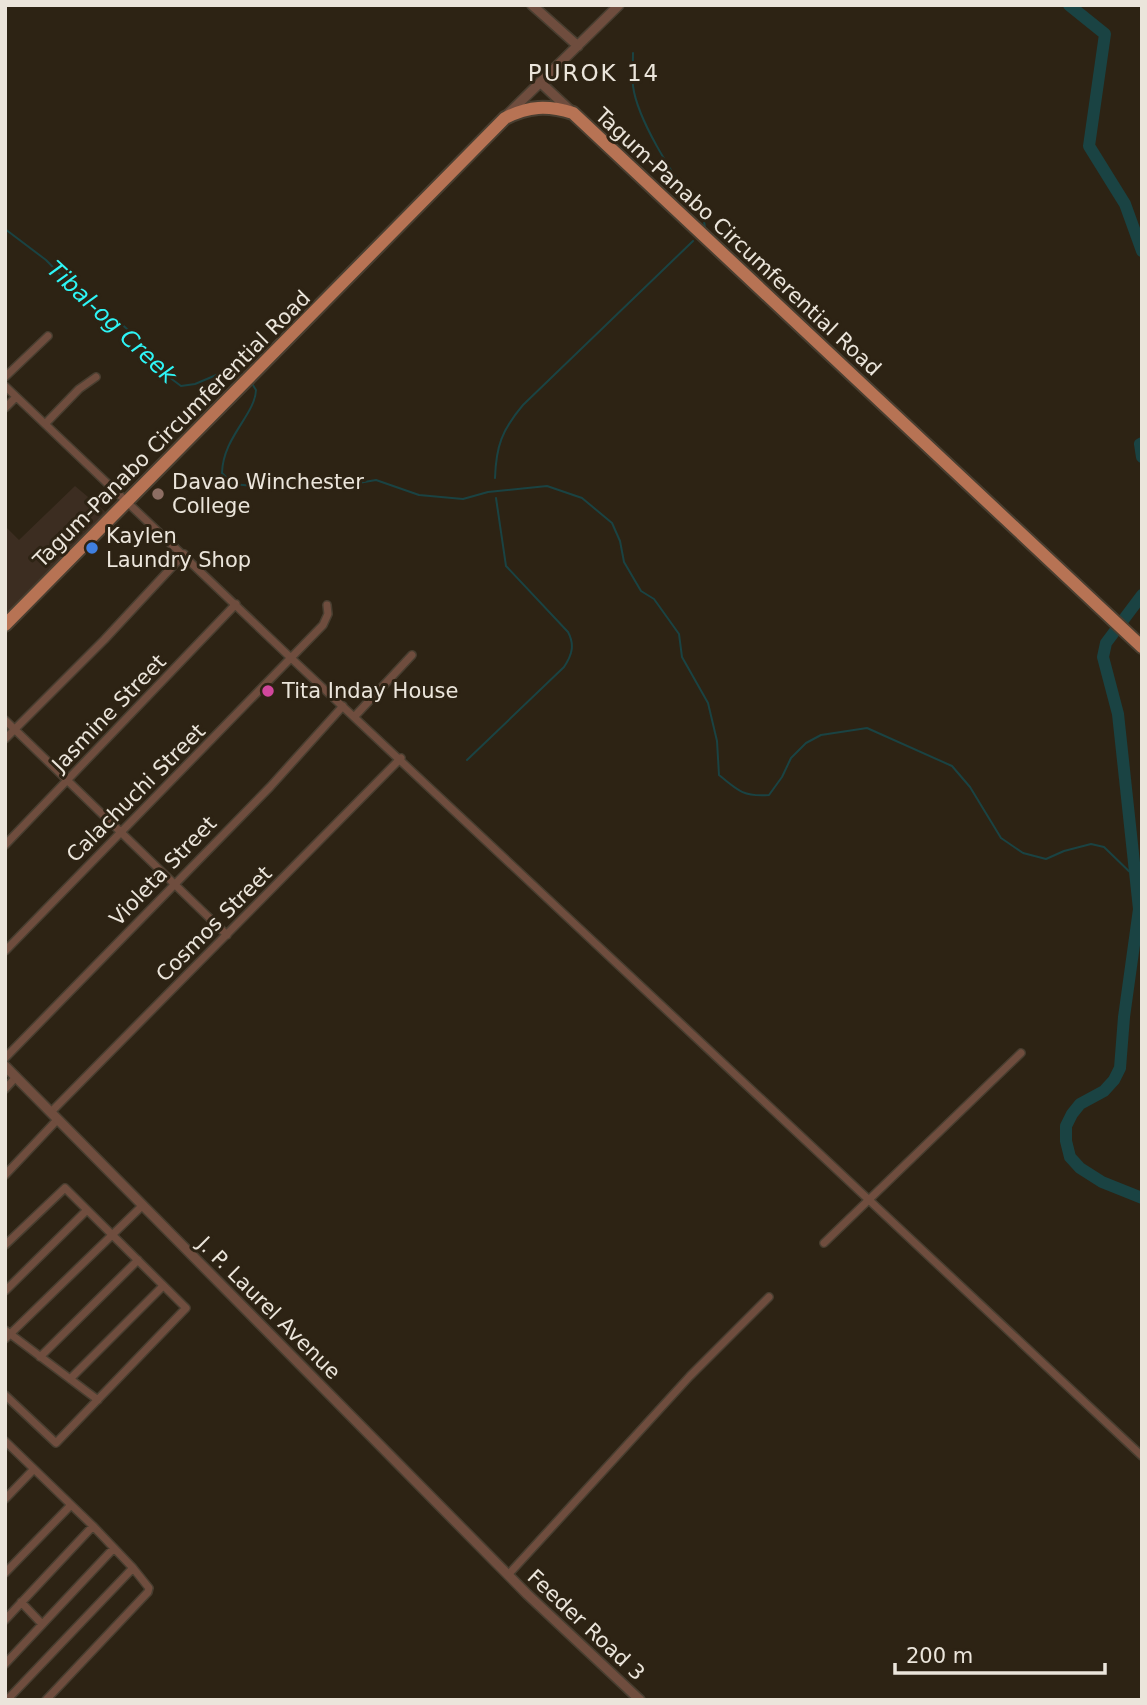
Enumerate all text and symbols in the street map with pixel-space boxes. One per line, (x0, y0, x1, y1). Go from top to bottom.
district label: PUROK 14 (528, 60, 660, 86)
street label: Tagum-Panabo Circumferential Road (590, 102, 886, 381)
water label: Tibal-og Creek (42, 256, 183, 390)
street label: Tagum-Panabo Circumferential Road (28, 286, 315, 573)
place label: Davao Winchester College (172, 470, 364, 518)
marker: Davao Winchester College (150, 486, 166, 502)
place label: Kaylen Laundry Shop (106, 524, 251, 572)
marker: Kaylen Laundry Shop (84, 540, 100, 556)
street label: Jasmine Street (46, 650, 171, 778)
place label: Tita Inday House (281, 679, 458, 703)
marker: Tita Inday House (260, 683, 276, 699)
street label: Calachuchi Street (62, 719, 210, 867)
street label: Violeta Street (105, 811, 221, 931)
street label: Cosmos Street (151, 861, 277, 987)
street label: J. P. Laurel Avenue (191, 1230, 345, 1384)
street label: Feeder Road 3 (523, 1565, 649, 1685)
scale bar (895, 1632, 1105, 1676)
text: 200 m (906, 1644, 973, 1668)

